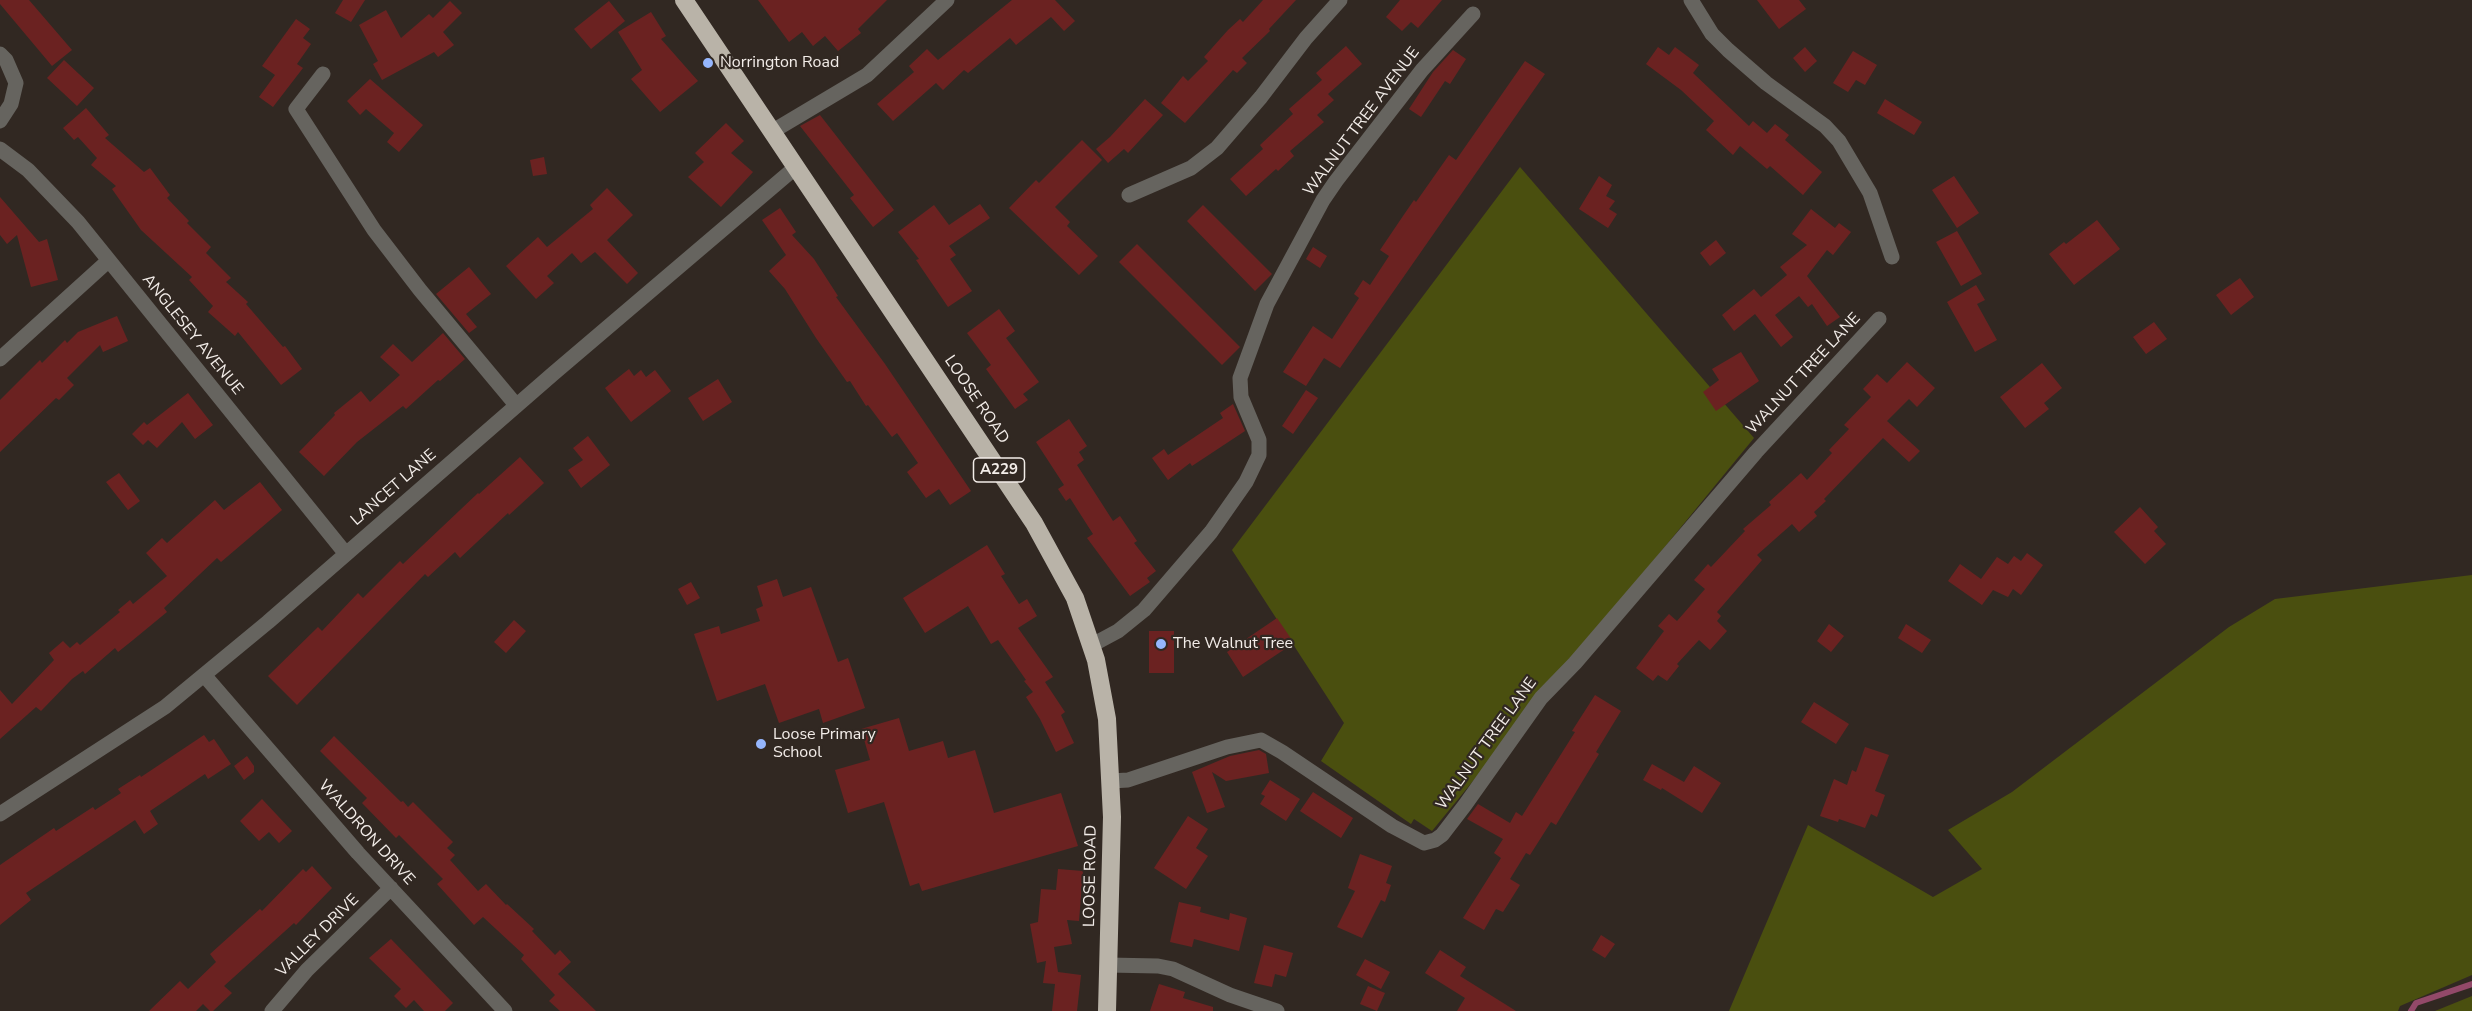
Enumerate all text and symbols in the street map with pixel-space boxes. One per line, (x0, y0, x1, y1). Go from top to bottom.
street label: WALNUT TREE AVENUE (1300, 44, 1424, 200)
place label: Norrington Road (720, 53, 839, 73)
marker: Norrington Road (701, 56, 715, 70)
street label: ANGLESEY AVENUE (137, 271, 247, 399)
street label: WALNUT TREE LANE (1743, 309, 1865, 439)
street label: LOOSE ROAD (939, 352, 1013, 448)
street label: LANCET LANE (347, 446, 441, 530)
road number: A229 (974, 458, 1024, 482)
place label: The Walnut Tree (1173, 634, 1293, 654)
marker: The Walnut Tree (1154, 637, 1168, 651)
street label: WALNUT TREE LANE (1433, 674, 1541, 814)
place label: Loose Primary School (773, 725, 876, 763)
marker: Loose Primary School (754, 737, 768, 751)
street label: WALDRON DRIVE (314, 776, 418, 890)
street label: LOOSE ROAD (1081, 825, 1101, 927)
street label: VALLEY DRIVE (273, 891, 363, 981)

